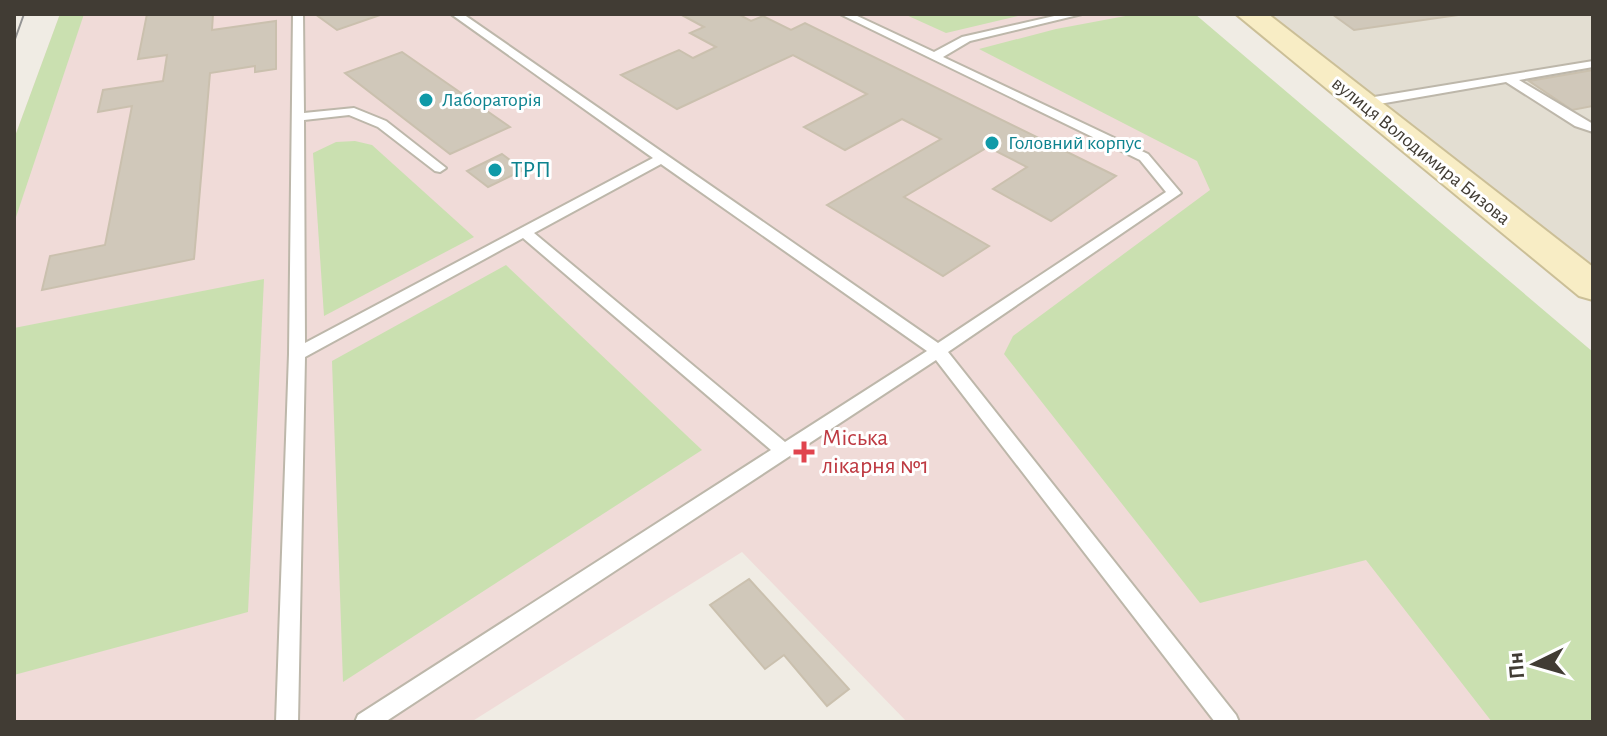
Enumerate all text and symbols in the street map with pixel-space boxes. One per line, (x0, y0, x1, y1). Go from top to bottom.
street label: вулиця Володимира Бизова (1328, 73, 1514, 229)
place label: Лабораторія (442, 90, 542, 110)
marker: Лабораторія (417, 91, 435, 109)
place label: Головний корпус (1008, 133, 1142, 153)
marker: Головний корпус (983, 134, 1001, 152)
place label: ТРП (511, 158, 551, 182)
marker: ТРП (486, 161, 504, 179)
place label: Міська лікарня №1 (822, 426, 929, 478)
marker: Міська лікарня №1 (793, 441, 815, 463)
north arrow (1495, 624, 1575, 704)
text: Пн (1504, 651, 1528, 680)

